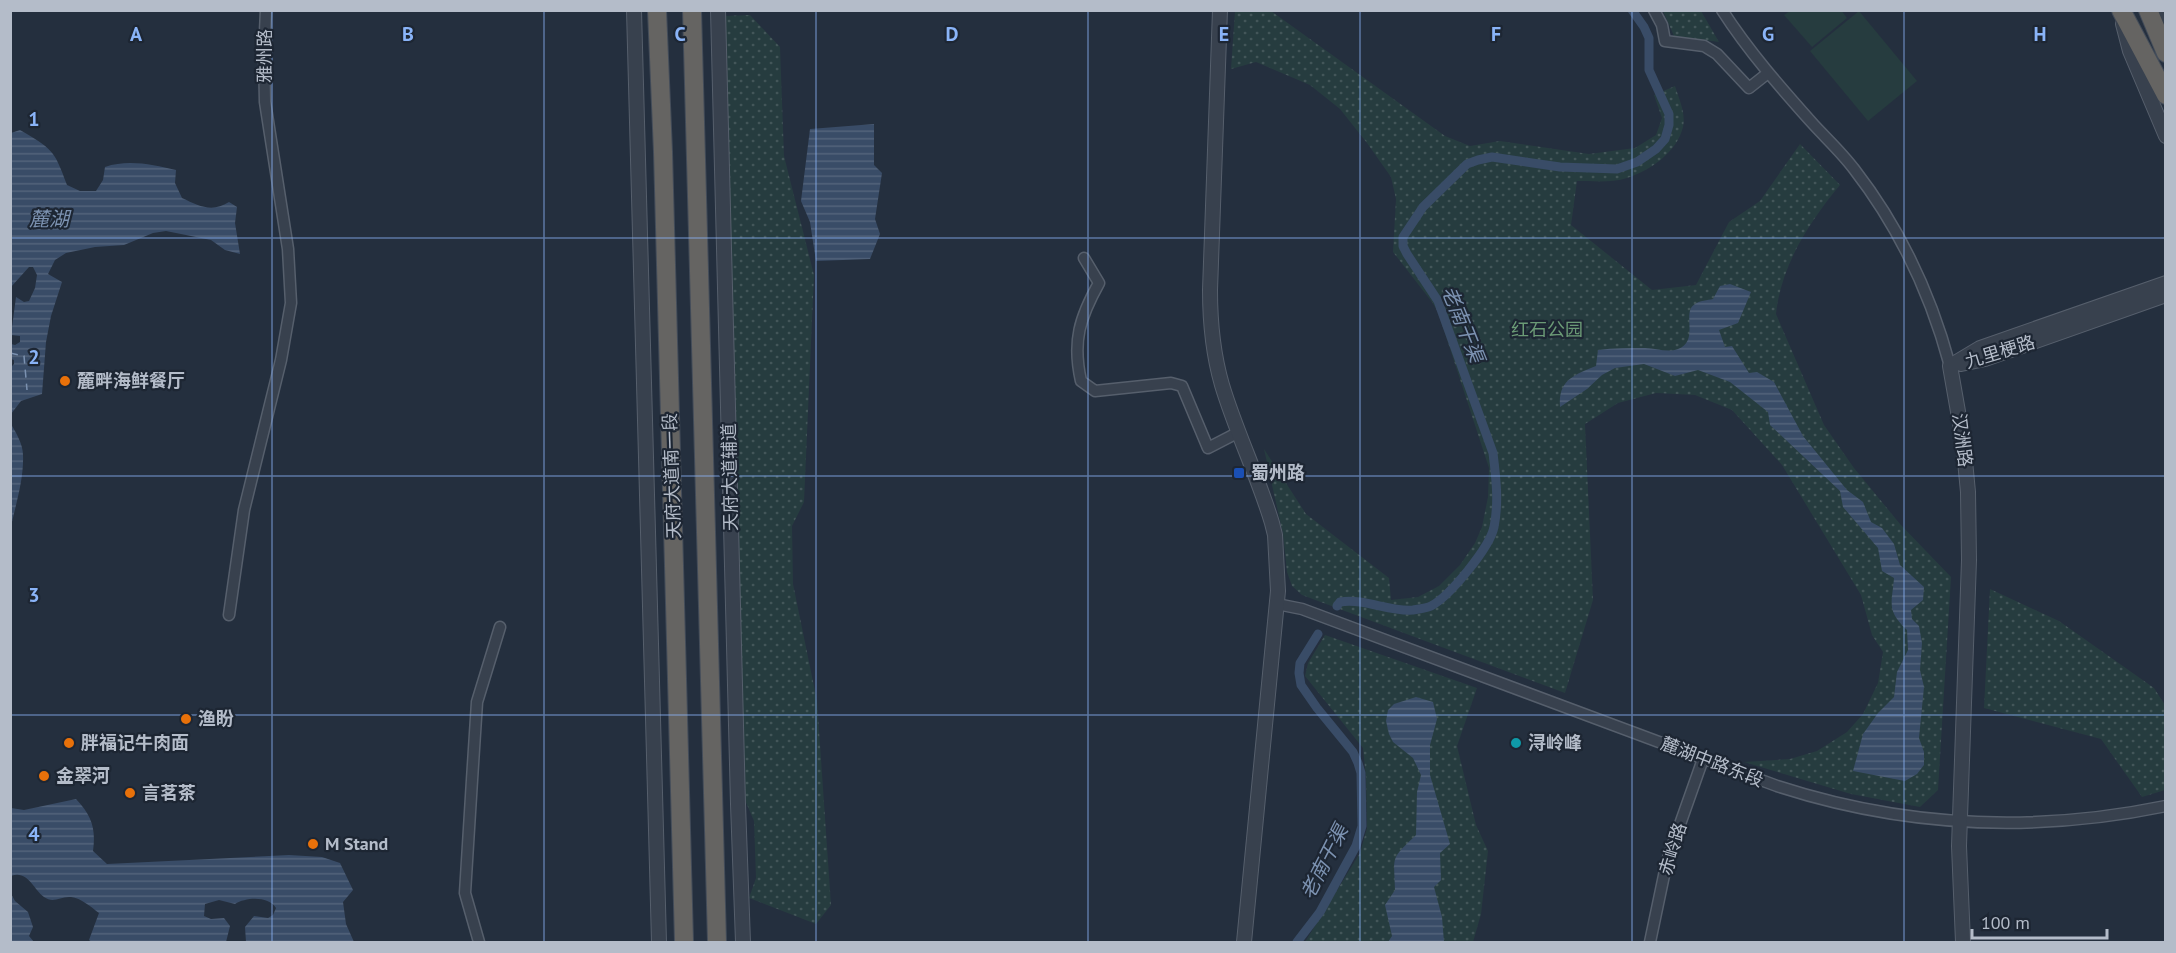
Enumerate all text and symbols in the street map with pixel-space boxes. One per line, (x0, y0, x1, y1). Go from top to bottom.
text: A (130, 21, 143, 47)
text: B (402, 21, 414, 47)
text: C (674, 21, 686, 47)
text: D (946, 21, 959, 47)
text: E (1219, 21, 1229, 47)
text: F (1491, 21, 1501, 47)
text: G (1762, 21, 1774, 47)
text: H (2033, 21, 2047, 47)
street label: 雅州路 (253, 29, 276, 83)
text: 1 (28, 106, 40, 132)
water label: 麓湖 (29, 206, 72, 232)
water label: 老南干渠 (1436, 282, 1491, 369)
park label: 红石公园 (1511, 318, 1583, 341)
street label: 九里梗路 (1962, 330, 2038, 373)
text: 2 (28, 344, 40, 370)
place label: 麓畔海鲜餐厅 (77, 369, 185, 392)
marker: 麓畔海鲜餐厅 (58, 374, 72, 388)
street label: 汉洲路 (1948, 412, 1977, 468)
street label: 天府大道南一段 (658, 413, 685, 539)
street label: 天府大道辅道 (717, 423, 742, 531)
place label: 蜀州路 (1251, 461, 1305, 484)
marker: 蜀州路 (1232, 466, 1246, 480)
text: 3 (28, 582, 40, 608)
place label: 渔盼 (198, 707, 234, 730)
marker: 渔盼 (179, 712, 193, 726)
place label: 胖福记牛肉面 (81, 731, 189, 754)
place label: 浔岭峰 (1528, 731, 1582, 754)
street label: 麓湖中路东段 (1658, 731, 1767, 792)
marker: 胖福记牛肉面 (62, 736, 76, 750)
marker: 浔岭峰 (1509, 736, 1523, 750)
place label: 金翠河 (56, 764, 110, 787)
marker: 金翠河 (37, 769, 51, 783)
place label: 言茗茶 (142, 781, 196, 804)
marker: 言茗茶 (123, 786, 137, 800)
water label: 老南干渠 (1294, 818, 1355, 904)
street label: 赤岭路 (1654, 820, 1691, 878)
text: 4 (28, 821, 40, 847)
place label: M Stand (325, 832, 388, 855)
marker: M Stand (306, 837, 320, 851)
scale bar (1972, 902, 2107, 940)
text: 100 m (1981, 911, 2030, 934)

